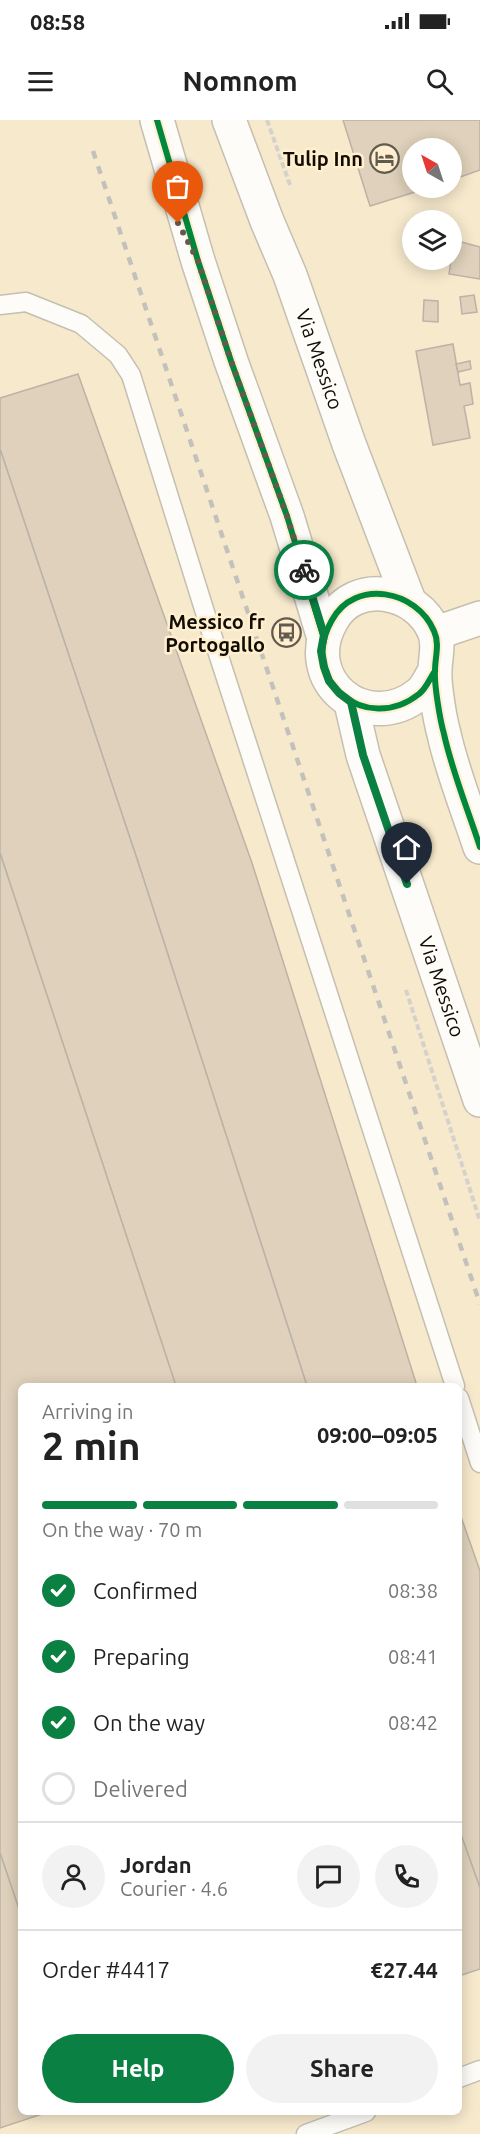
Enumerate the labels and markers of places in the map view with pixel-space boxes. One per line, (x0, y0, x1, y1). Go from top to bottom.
hotel icon: Tulip Inn (368, 143, 400, 175)
place label: Tulip Inn (283, 147, 363, 170)
pin (152, 161, 203, 223)
place label: Messico fr Portogallo (165, 610, 266, 656)
bus stop icon: Messico fr Portogallo (270, 617, 302, 649)
pin (381, 822, 432, 884)

